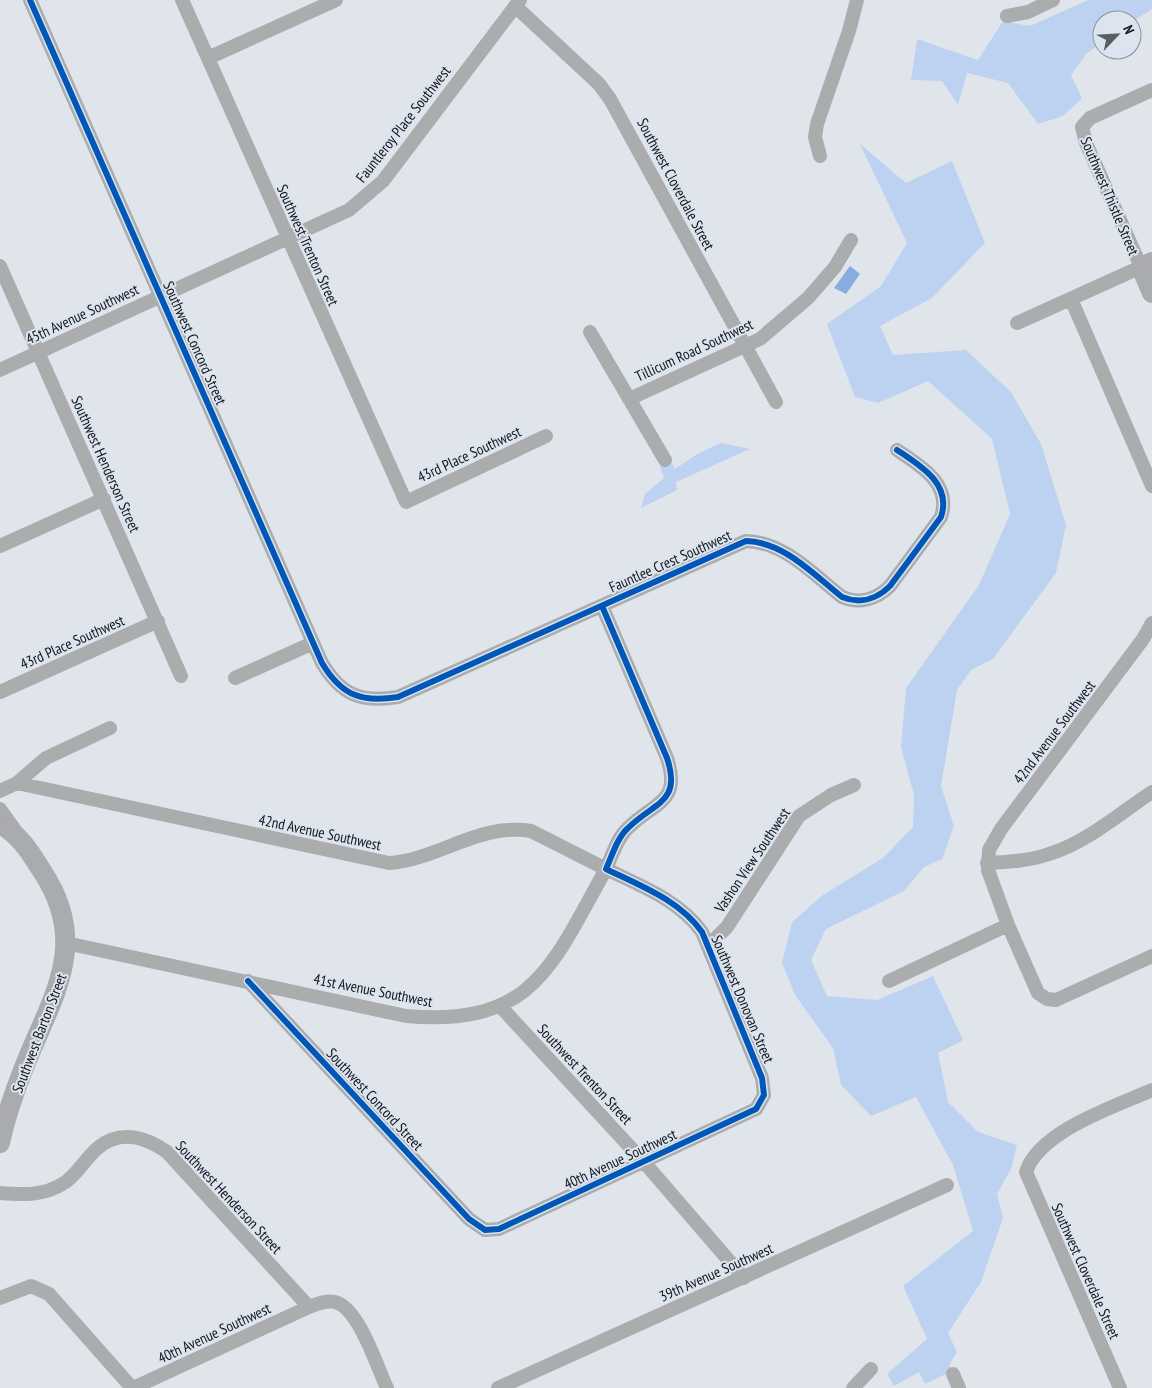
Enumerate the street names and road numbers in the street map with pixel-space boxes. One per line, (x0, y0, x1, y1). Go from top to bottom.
street label: Fauntleroy Place Southwest (352, 62, 454, 186)
street label: Southwest Cloverdale Street (633, 115, 719, 253)
street label: Southwest Thistle Street (1076, 134, 1144, 258)
street label: Southwest Trenton Street (273, 181, 343, 309)
street label: Southwest Concord Street (159, 278, 231, 408)
street label: 45th Avenue Southwest (23, 280, 141, 348)
street label: Tillicum Road Southwest (632, 314, 756, 386)
street label: Southwest Henderson Street (67, 393, 145, 535)
street label: 43rd Place Southwest (414, 422, 524, 486)
street label: Fauntlee Crest Southwest (606, 525, 734, 597)
street label: 43rd Place Southwest (17, 610, 127, 674)
street label: 42nd Avenue Southwest (1009, 676, 1099, 788)
street label: Vashon View Southwest (709, 804, 794, 917)
street label: 42nd Avenue Southwest (257, 810, 383, 854)
street label: Southwest Donovan Street (707, 932, 779, 1066)
street label: 41st Avenue Southwest (312, 969, 434, 1011)
street label: Southwest Barton Street (8, 971, 70, 1095)
street label: Southwest Trenton Street (533, 1020, 637, 1128)
street label: Southwest Concord Street (323, 1044, 427, 1154)
street label: 40th Avenue Southwest (561, 1125, 679, 1193)
street label: Southwest Henderson Street (172, 1137, 286, 1257)
street label: Southwest Cloverdale Street (1047, 1200, 1125, 1342)
street label: 39th Avenue Southwest (656, 1238, 776, 1306)
street label: 40th Avenue Southwest (155, 1299, 273, 1367)

